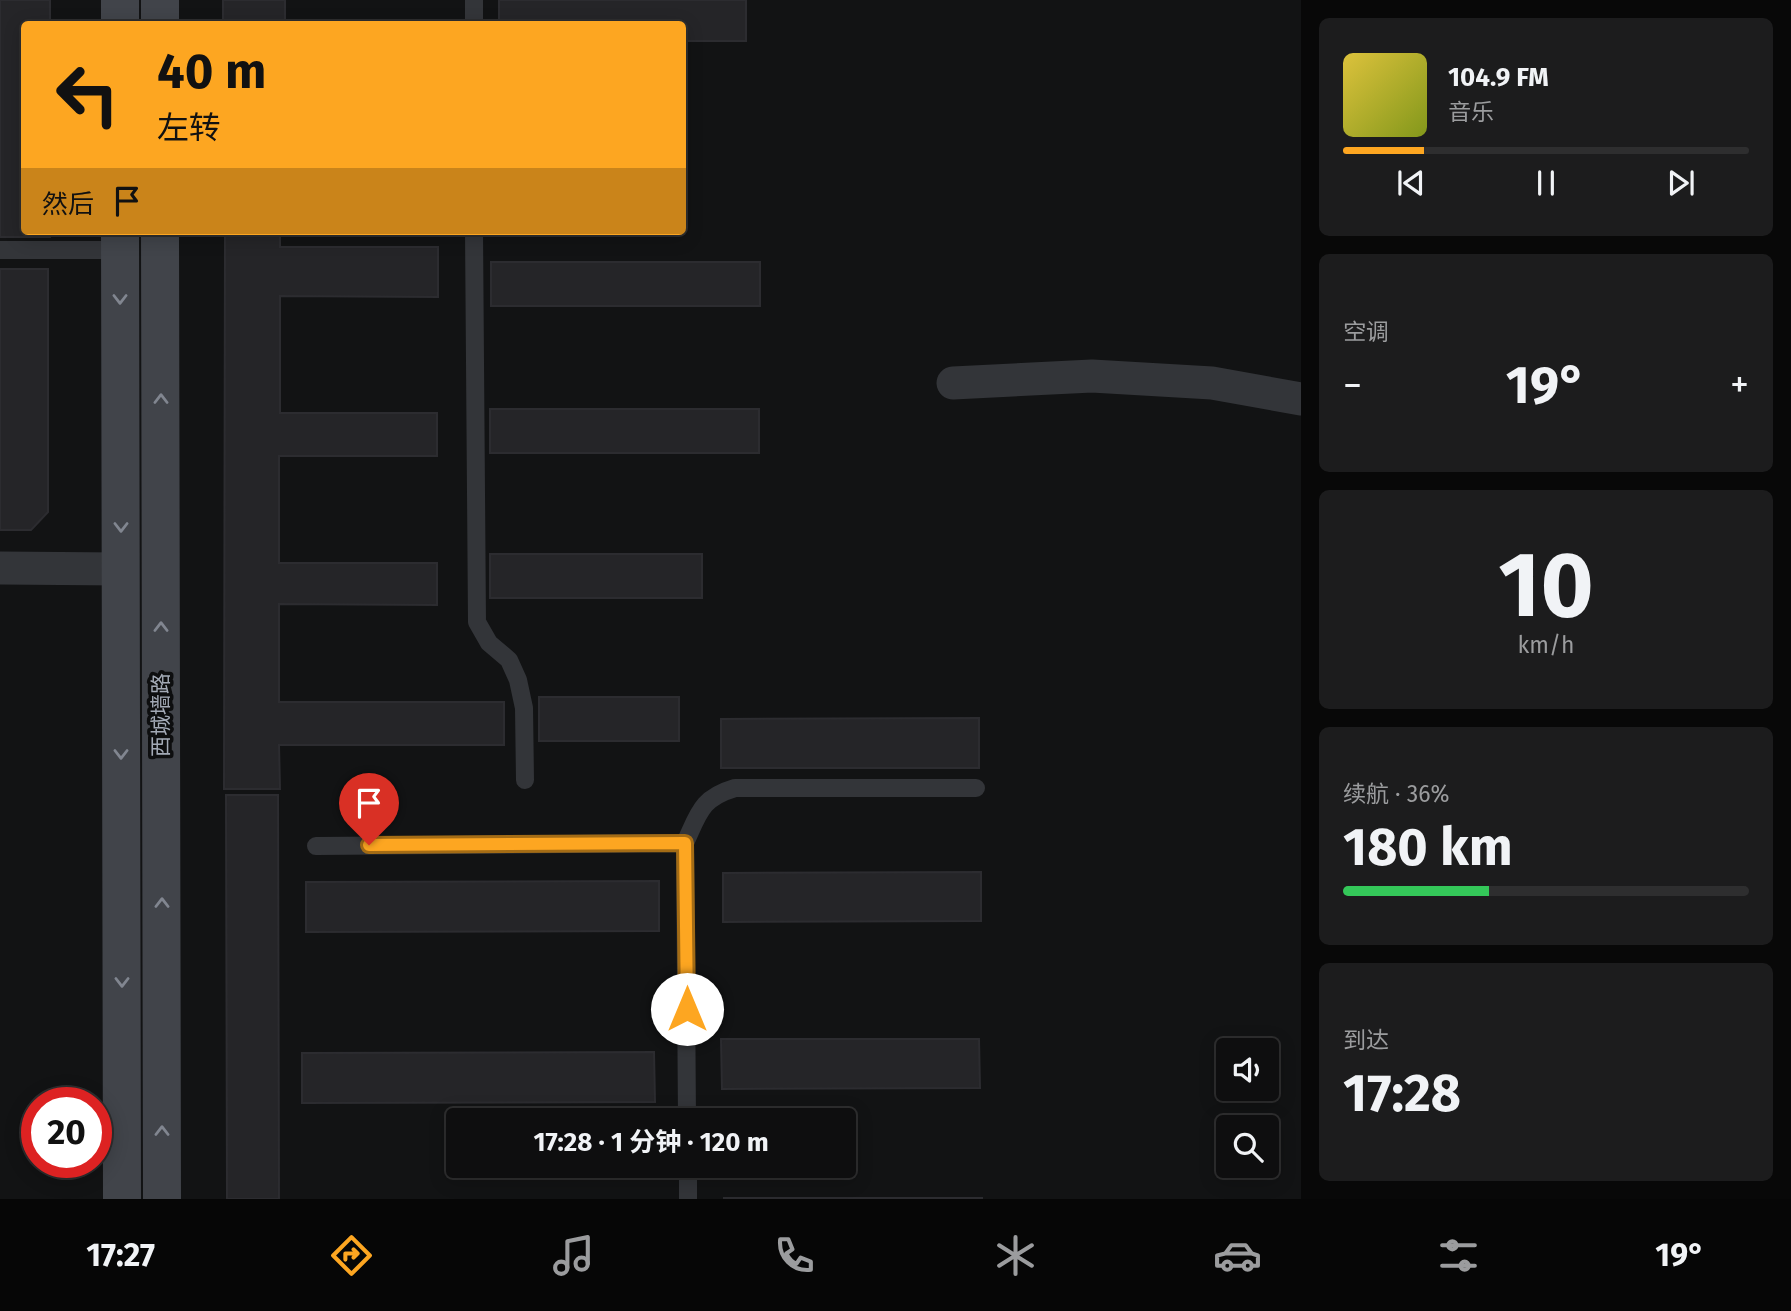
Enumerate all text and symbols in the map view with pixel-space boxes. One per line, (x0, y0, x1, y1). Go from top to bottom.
text: 40 m (157, 42, 266, 101)
icon: left (42, 49, 133, 140)
text: 104.9 FM (1448, 62, 1549, 93)
text: 音乐 (1448, 98, 1494, 126)
text: 左转 (157, 109, 221, 147)
icon: previous (1392, 164, 1430, 202)
icon: pause (1527, 164, 1565, 202)
icon: next (1662, 164, 1700, 202)
icon: arrive (108, 182, 146, 220)
text: 然后 (42, 189, 94, 220)
one-way arrow (112, 294, 128, 305)
text: 空调 (1343, 318, 1389, 346)
text: 19° (1506, 354, 1586, 417)
text: − (1343, 362, 1362, 408)
text: + (1730, 362, 1749, 408)
one-way arrow (153, 394, 169, 404)
one-way arrow (113, 522, 129, 532)
text: 10 (1498, 531, 1594, 640)
one-way arrow (153, 621, 169, 632)
text: km/h (1518, 631, 1574, 659)
street label: 西城墙路 (148, 673, 174, 757)
one-way arrow (113, 749, 129, 760)
pin (339, 773, 399, 845)
text: 续航 · 36% (1343, 780, 1449, 808)
icon: arrive (350, 784, 388, 822)
text: 180 km (1343, 816, 1513, 879)
one-way arrow (154, 898, 170, 908)
position arrow (650, 972, 724, 1046)
one-way arrow (114, 977, 130, 987)
text: 到达 (1343, 1026, 1389, 1054)
map controls (1216, 1038, 1279, 1178)
button: sound (1216, 1038, 1279, 1101)
text: 17:28 (1343, 1062, 1461, 1125)
speed limit sign: 20 (21, 1087, 112, 1178)
button: search (1216, 1115, 1279, 1178)
one-way arrow (154, 1125, 170, 1136)
text: 17:28 · 1 分钟 · 120 m (533, 1127, 769, 1158)
icon: directions (327, 1231, 376, 1280)
icon: music (549, 1231, 598, 1280)
icon: phone (770, 1231, 819, 1280)
icon: climate (991, 1231, 1040, 1280)
icon: car (1213, 1231, 1262, 1280)
icon: filters (1434, 1231, 1483, 1280)
text: 17:27 (86, 1236, 155, 1274)
text: 19° (1655, 1236, 1705, 1274)

